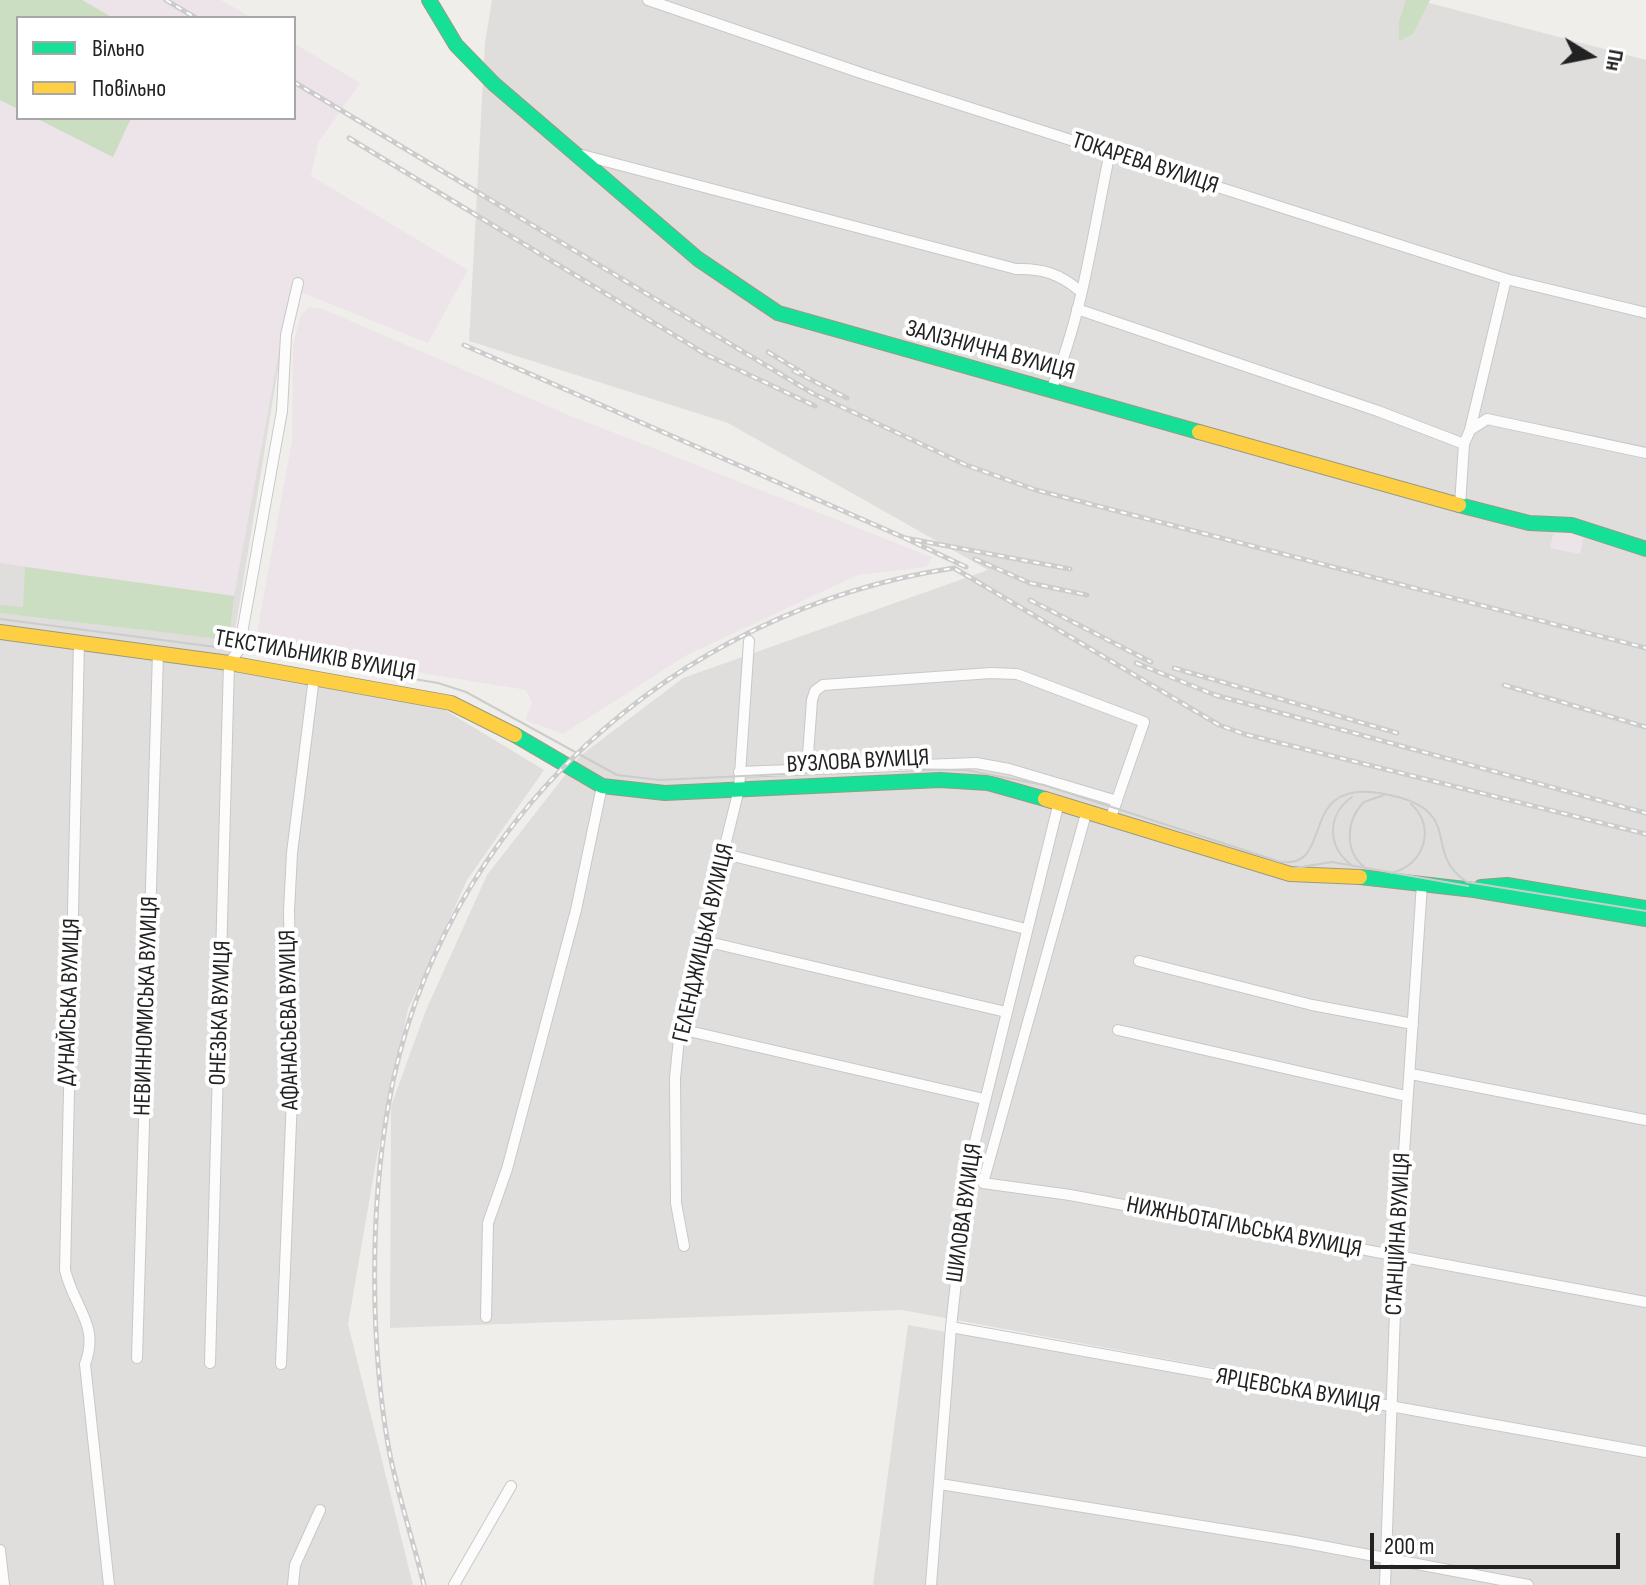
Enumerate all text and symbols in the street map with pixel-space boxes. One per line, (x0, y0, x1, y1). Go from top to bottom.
legend (16, 16, 296, 120)
north arrow (1550, 16, 1630, 96)
text: Вільно (92, 34, 145, 63)
text: Пн (1599, 47, 1629, 73)
text: Повільно (92, 74, 166, 103)
street label: ТОКАРЕВА ВУЛИЦЯ (1068, 127, 1222, 201)
street label: ЗАЛІЗНИЧНА ВУЛИЦЯ (902, 315, 1078, 387)
street label: ТЕКСТИЛЬНИКІВ ВУЛИЦЯ (212, 624, 418, 688)
street label: ВУЗЛОВА ВУЛИЦЯ (786, 744, 930, 780)
street label: ГЕЛЕНДЖИЦЬКА ВУЛИЦЯ (667, 841, 741, 1045)
street label: НЕВИННОМИСЬКА ВУЛИЦЯ (129, 896, 165, 1116)
street label: ДУНАЙСЬКА ВУЛИЦЯ (53, 918, 87, 1086)
street label: АФАНАСЬЄВА ВУЛИЦЯ (274, 930, 306, 1110)
street label: ОНЕЗЬКА ВУЛИЦЯ (204, 940, 238, 1086)
street label: ШИЛОВА ВУЛИЦЯ (941, 1142, 989, 1284)
street label: СТАНЦІЙНА ВУЛИЦЯ (1380, 1152, 1418, 1316)
street label: НИЖНЬОТАГІЛЬСЬКА ВУЛИЦЯ (1124, 1191, 1364, 1265)
street label: ЯРЦЕВСЬКА ВУЛИЦЯ (1214, 1362, 1382, 1420)
scale bar (1374, 1517, 1624, 1567)
text: 200 m (1384, 1532, 1435, 1561)

